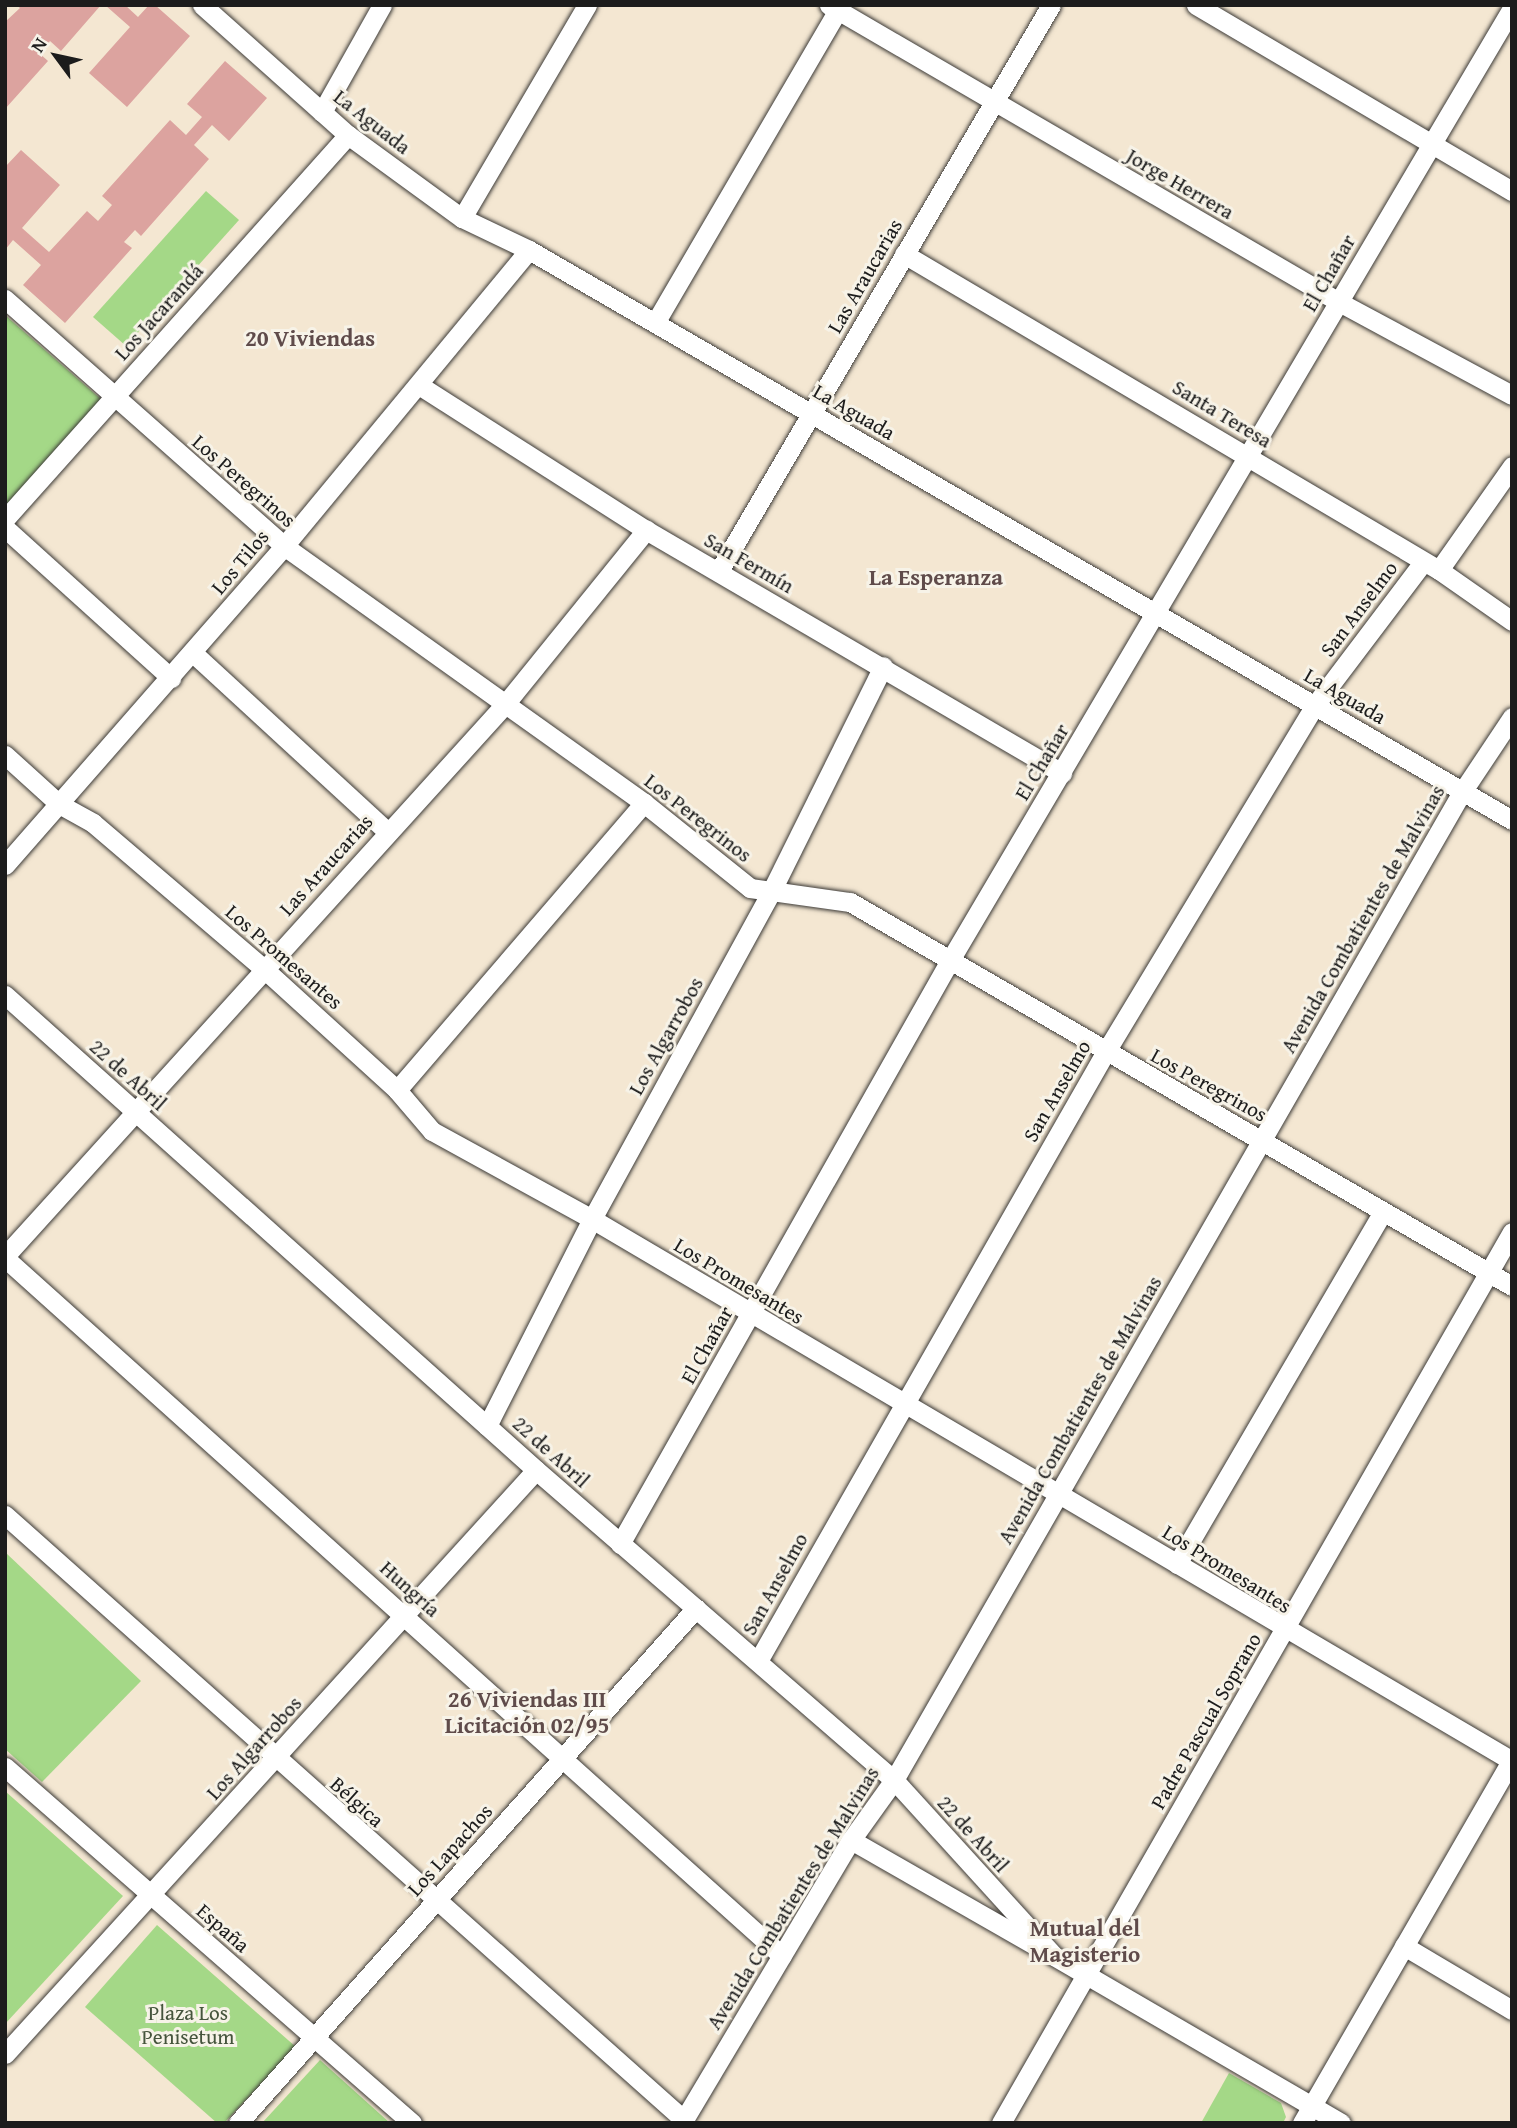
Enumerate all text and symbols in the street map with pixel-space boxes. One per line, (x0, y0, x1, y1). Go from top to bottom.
north arrow (21, 21, 91, 91)
text: N (23, 32, 54, 58)
street label: La Aguada (329, 84, 415, 160)
street label: Jorge Herrera (1122, 143, 1238, 225)
street label: Las Araucarias (822, 214, 908, 338)
street label: El Chañar (1297, 230, 1361, 316)
street label: Los Jacarandá (109, 259, 209, 365)
district label: 20 Viviendas (245, 324, 375, 352)
street label: Santa Teresa (1168, 375, 1276, 453)
street label: La Aguada (809, 378, 899, 446)
street label: Los Peregrinos (187, 429, 301, 533)
street label: Los Tilos (206, 525, 274, 599)
street label: San Fermín (700, 527, 798, 599)
street label: San Anselmo (1315, 556, 1403, 662)
district label: La Esperanza (869, 563, 1003, 591)
street label: La Aguada (1300, 662, 1390, 730)
street label: El Chañar (1009, 719, 1075, 805)
street label: Los Peregrinos (639, 768, 757, 868)
street label: Avenida Combatientes de Malvinas (1276, 780, 1450, 1058)
street label: Las Araucarias (274, 809, 378, 921)
street label: Los Promesantes (220, 899, 348, 1015)
street label: Los Algarrobos (623, 973, 709, 1099)
street label: 22 de Abril (84, 1034, 172, 1116)
street label: San Anselmo (1018, 1036, 1096, 1146)
street label: Los Peregrinos (1146, 1043, 1272, 1127)
street label: Los Promesantes (670, 1232, 808, 1330)
street label: Avenida Combatientes de Malvinas (993, 1271, 1167, 1549)
street label: El Chañar (675, 1302, 739, 1388)
street label: 22 de Abril (507, 1411, 595, 1493)
street label: Los Promesantes (1158, 1519, 1296, 1619)
street label: San Anselmo (737, 1528, 813, 1640)
street label: Hungría (375, 1556, 445, 1622)
street label: Padre Pascual Soprano (1145, 1628, 1267, 1814)
district label: 26 Viviendas III Licitación 02/95 (445, 1685, 609, 1739)
street label: Los Algarrobos (201, 1691, 307, 1805)
street label: Avenida Combatientes de Malvinas (701, 1762, 885, 2034)
street label: Bélgica (325, 1771, 389, 1833)
street label: 22 de Abril (932, 1790, 1014, 1878)
street label: Los Lapachos (402, 1799, 498, 1901)
street label: España (191, 1898, 255, 1958)
district label: Mutual del Magisterio (1030, 1914, 1140, 1968)
park label: Plaza Los Penisetum (142, 2000, 234, 2050)

